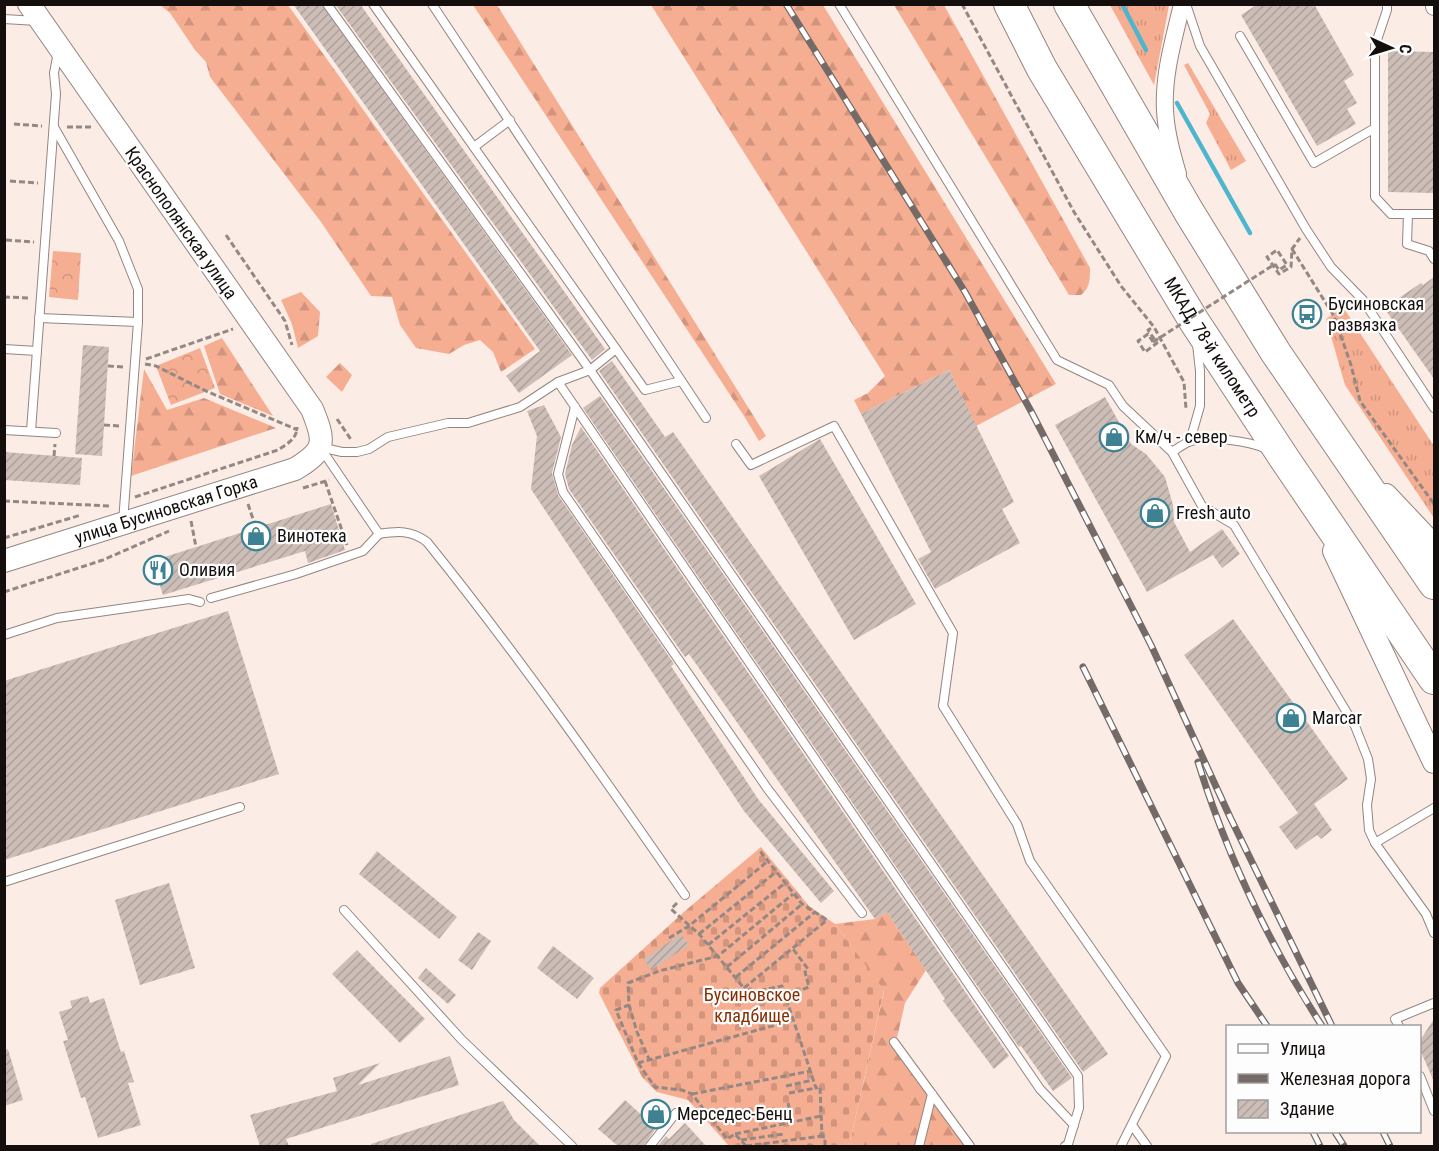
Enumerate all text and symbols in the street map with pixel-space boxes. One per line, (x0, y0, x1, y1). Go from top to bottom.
north arrow (1361, 18, 1421, 78)
text: С (1396, 44, 1415, 54)
street label: Краснополянская улица (121, 143, 242, 303)
street label: МКАД, 78-й километр (1160, 273, 1265, 421)
place label: Бусиновская развязка (1328, 293, 1424, 335)
bus stop icon: Бусиновская развязка (1291, 298, 1323, 330)
shop icon: Км/ч - север (1098, 421, 1130, 453)
place label: Км/ч - север (1135, 426, 1228, 447)
street label: улица Бусиновская Горка (72, 471, 260, 548)
shop icon: Fresh auto (1139, 497, 1171, 529)
place label: Fresh auto (1176, 502, 1251, 523)
shop icon: Винотека (240, 520, 272, 552)
place label: Винотека (277, 525, 347, 546)
restaurant icon: Оливия (142, 554, 174, 586)
place label: Оливия (179, 559, 235, 580)
shop icon: Marcar (1275, 702, 1307, 734)
place label: Marcar (1312, 707, 1362, 728)
park label: Бусиновское кладбище (704, 984, 800, 1026)
legend (1226, 1025, 1421, 1133)
text: Улица (1280, 1038, 1326, 1059)
text: Железная дорога (1280, 1068, 1411, 1089)
shop icon: Мерседес-Бенц (640, 1098, 672, 1130)
text: Здание (1280, 1098, 1334, 1119)
place label: Мерседес-Бенц (677, 1103, 792, 1124)

